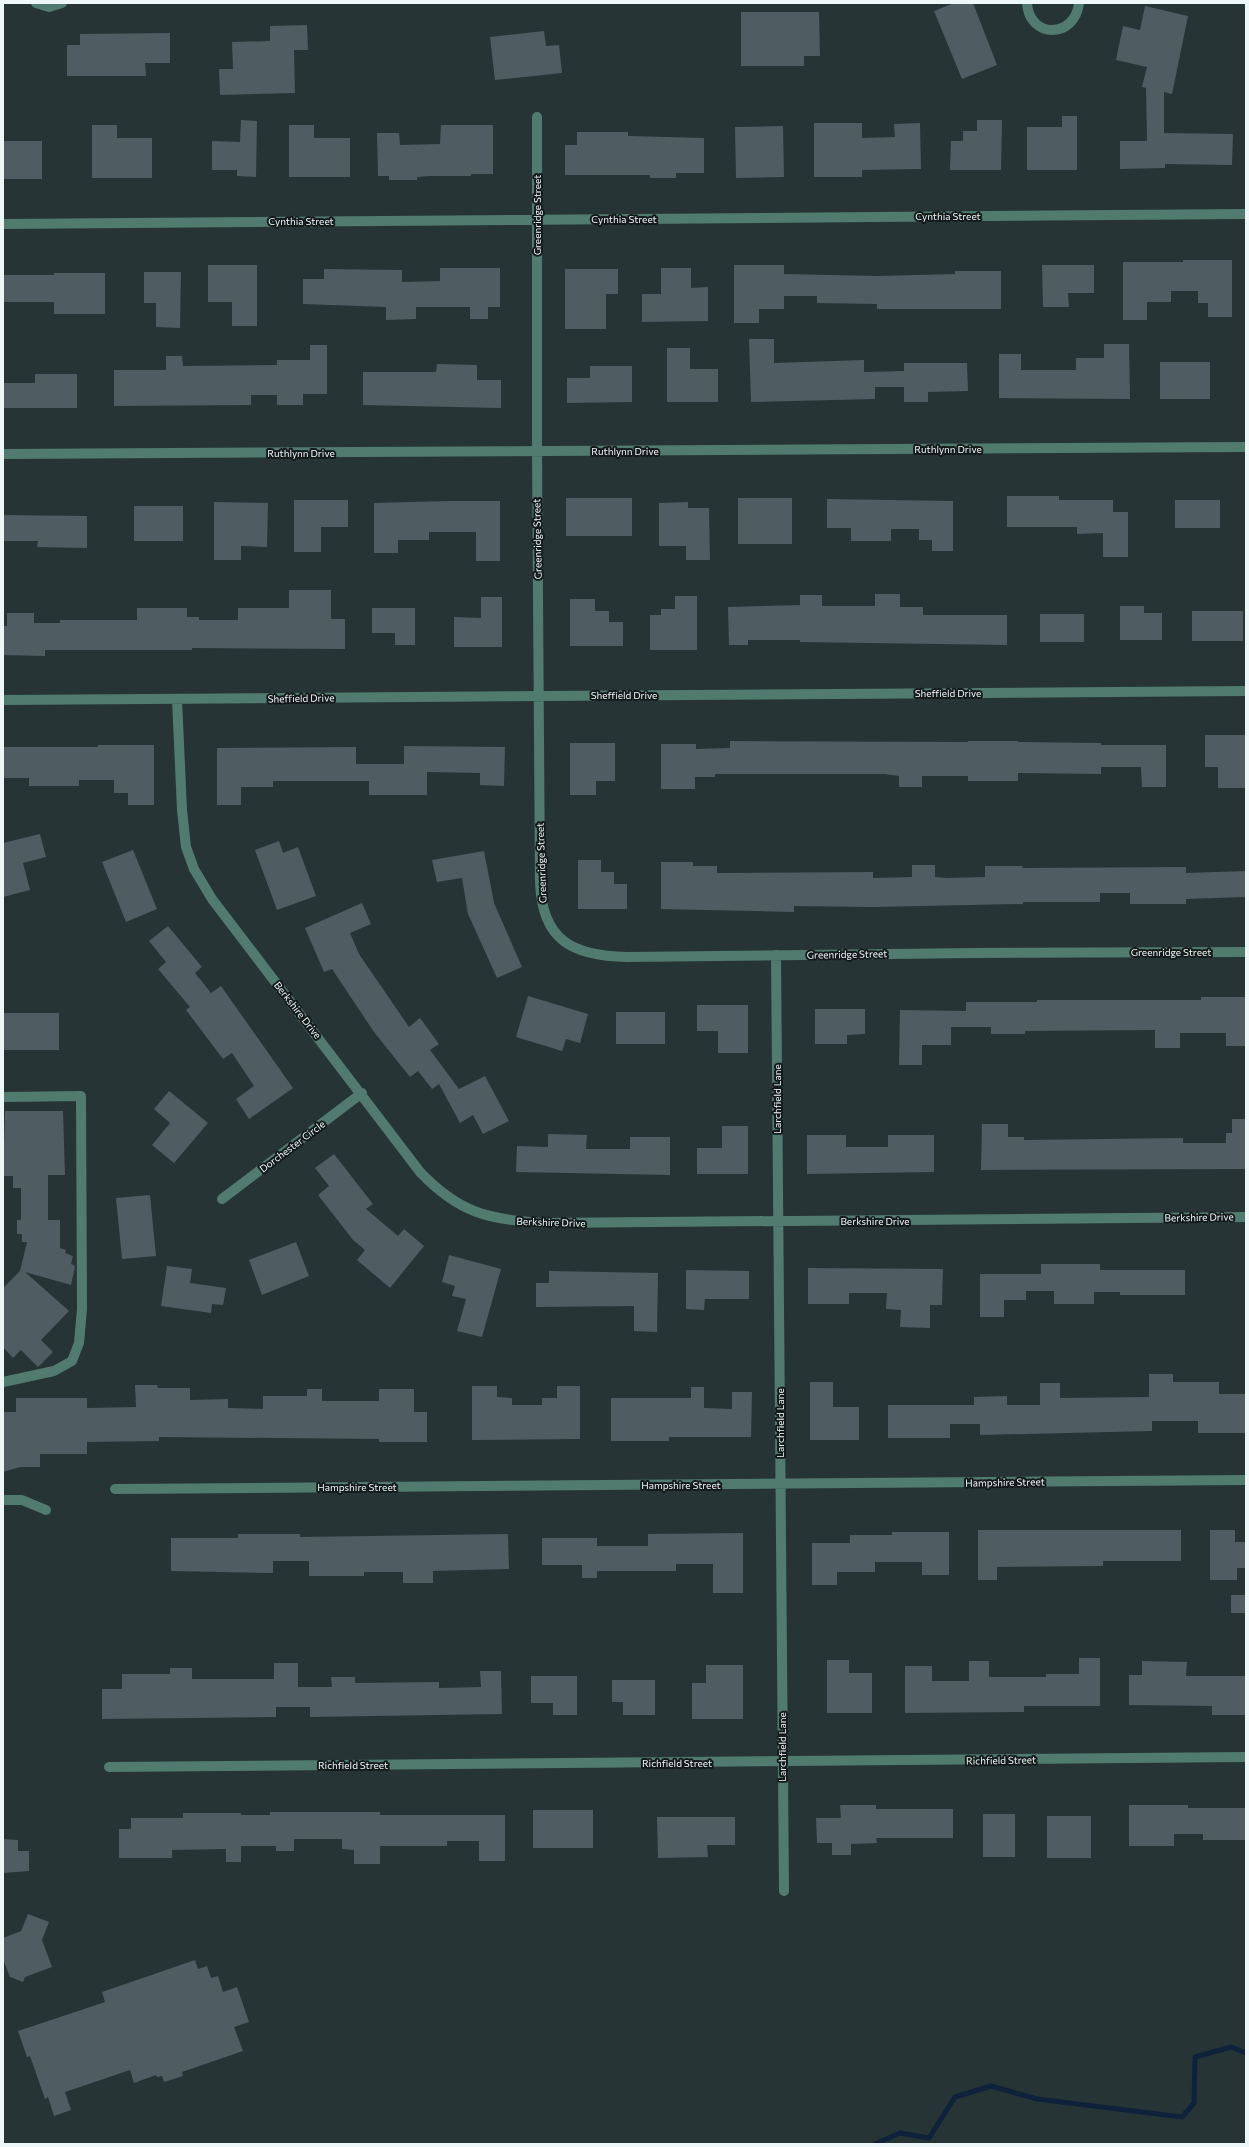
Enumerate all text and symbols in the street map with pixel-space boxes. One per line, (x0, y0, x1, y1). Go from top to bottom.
street label: Greenridge Street (531, 175, 543, 255)
street label: Cynthia Street (915, 210, 981, 222)
street label: Cynthia Street (591, 213, 657, 225)
street label: Cynthia Street (268, 215, 334, 227)
street label: Ruthlynn Drive (914, 443, 982, 455)
street label: Ruthlynn Drive (591, 445, 659, 457)
street label: Ruthlynn Drive (267, 447, 335, 459)
street label: Greenridge Street (530, 499, 544, 579)
street label: Sheffield Drive (915, 687, 981, 699)
street label: Sheffield Drive (591, 689, 657, 701)
street label: Sheffield Drive (268, 691, 334, 705)
street label: Greenridge Street (534, 823, 548, 903)
street label: Greenridge Street (1131, 946, 1211, 958)
street label: Greenridge Street (807, 947, 887, 961)
street label: Berkshire Drive (272, 979, 324, 1041)
street label: Larchfield Lane (771, 1064, 783, 1134)
street label: Dorchester Circle (257, 1117, 327, 1175)
street label: Berkshire Drive (1164, 1210, 1234, 1224)
street label: Berkshire Drive (516, 1215, 586, 1229)
street label: Berkshire Drive (840, 1215, 910, 1227)
street label: Larchfield Lane (774, 1388, 786, 1458)
street label: Hampshire Street (965, 1475, 1045, 1489)
street label: Hampshire Street (641, 1479, 721, 1491)
street label: Hampshire Street (317, 1481, 397, 1493)
street label: Larchfield Lane (776, 1712, 788, 1782)
street label: Richfield Street (966, 1753, 1036, 1767)
street label: Richfield Street (642, 1757, 712, 1769)
street label: Richfield Street (318, 1759, 388, 1771)

